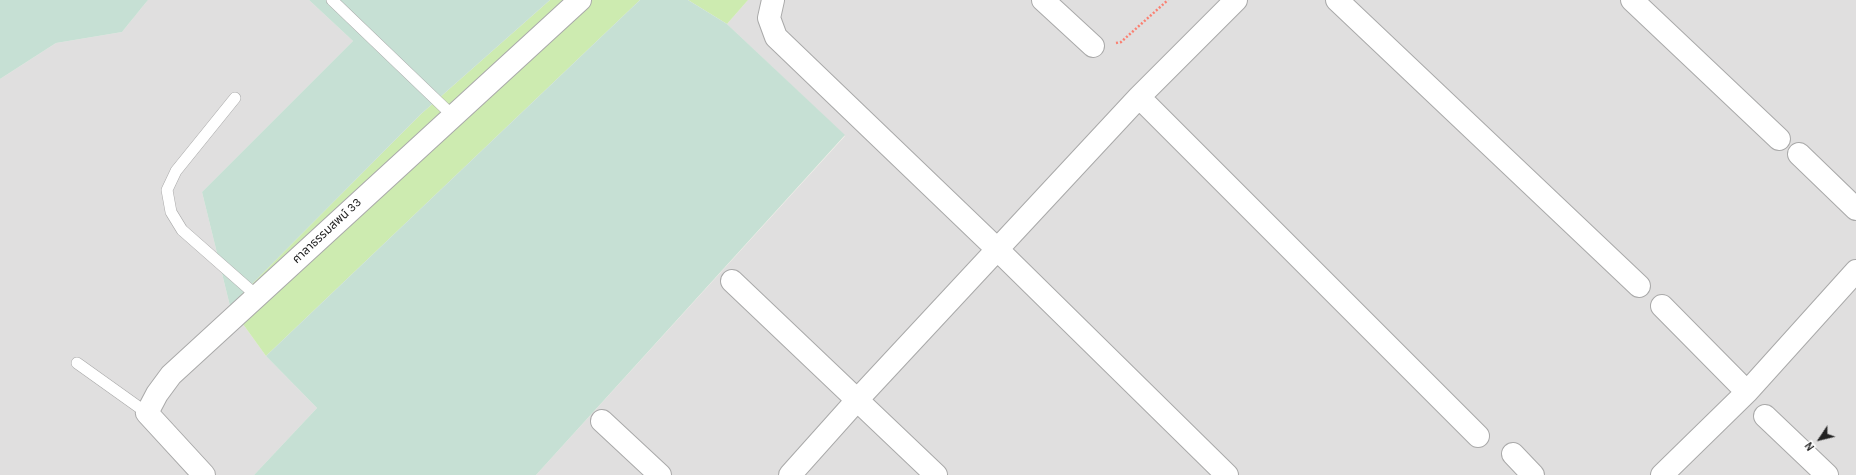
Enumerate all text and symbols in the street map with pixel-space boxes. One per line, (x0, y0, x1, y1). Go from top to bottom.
street label: ศาลาธรรมสพน์ 33 (289, 195, 365, 267)
north arrow (1800, 419, 1840, 459)
text: N (1802, 439, 1817, 453)

